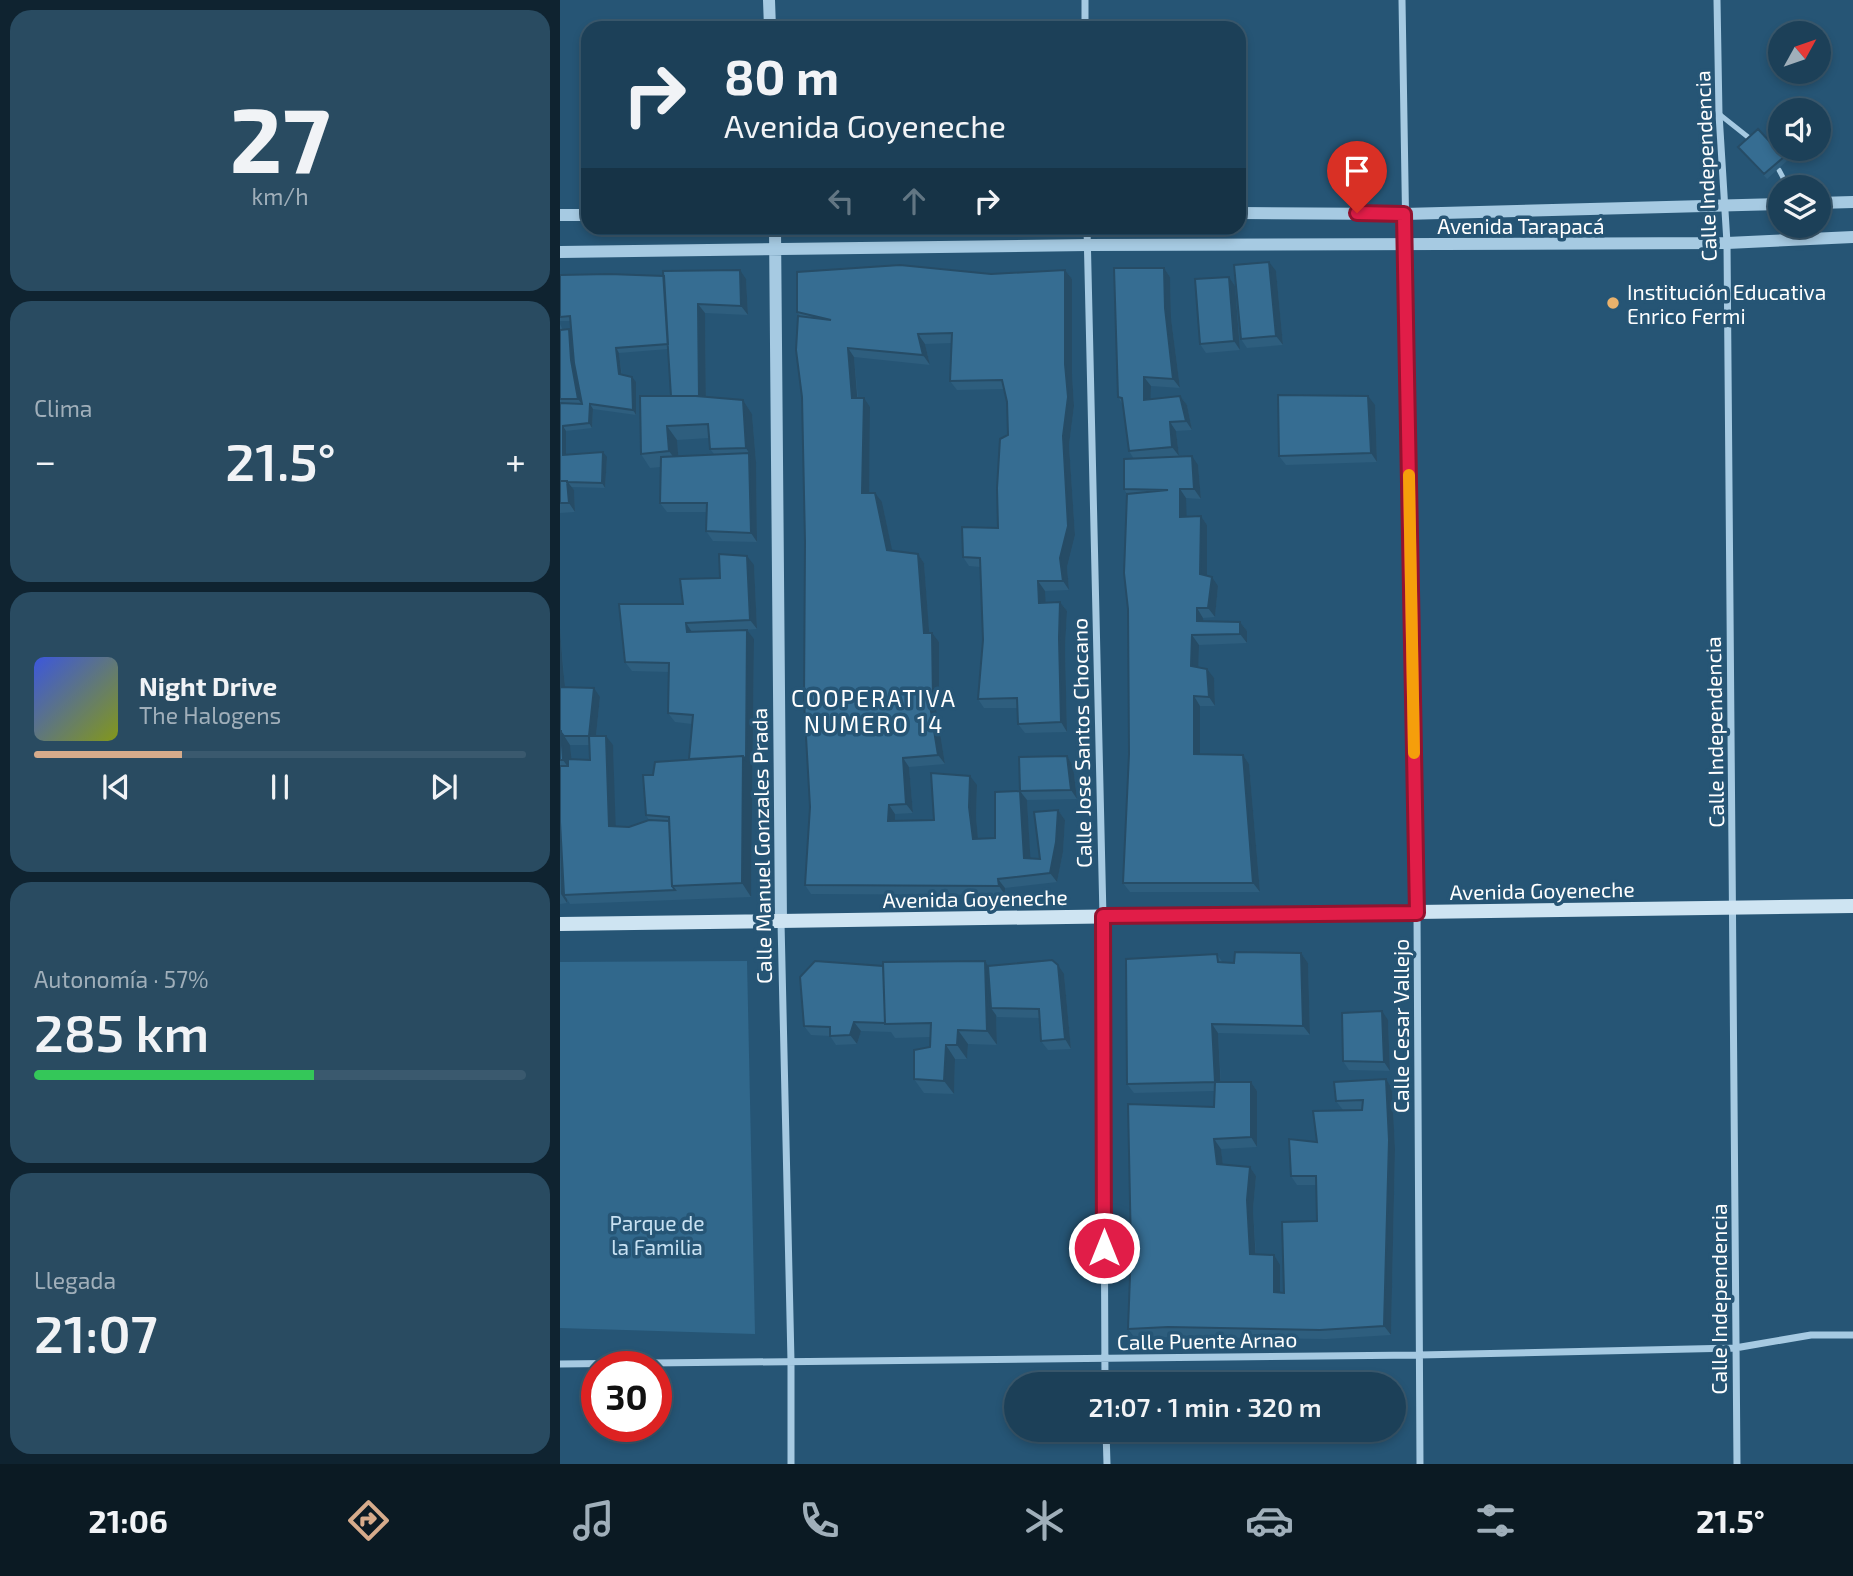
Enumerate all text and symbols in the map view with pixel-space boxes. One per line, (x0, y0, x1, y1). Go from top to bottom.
north arrow (1768, 21, 1830, 84)
map controls (1768, 21, 1831, 238)
text: 80 m (724, 46, 839, 105)
icon: right (609, 49, 700, 140)
street label: Calle Independencia (1689, 70, 1721, 262)
text: 27 (230, 82, 330, 191)
button: sound (1768, 98, 1831, 161)
text: Avenida Goyeneche (724, 106, 1006, 144)
pin (1327, 141, 1387, 213)
icon: arrive (1338, 152, 1376, 190)
button: layers (1768, 175, 1831, 238)
text: km/h (251, 182, 309, 210)
icon: left (822, 182, 860, 220)
icon: ahead (895, 182, 933, 220)
icon: right (968, 182, 1006, 220)
street label: Avenida Tarapacá (1437, 213, 1605, 238)
place label: Institución Educativa Enrico Fermi (1627, 279, 1826, 328)
marker: Institución Educativa Enrico Fermi (1605, 295, 1621, 311)
text: Clima (34, 394, 92, 422)
text: 21.5° (225, 429, 336, 491)
text: − (34, 437, 56, 483)
text: + (505, 437, 526, 483)
street label: Calle Jose Santos Chocano (1066, 618, 1096, 868)
street label: Calle Independencia (1700, 636, 1728, 828)
text: Night Drive (139, 670, 277, 701)
district label: COOPERATIVA NUMERO 14 (791, 684, 957, 738)
text: The Halogens (139, 701, 281, 729)
street label: Calle Manuel Gonzales Prada (746, 708, 776, 984)
icon: previous (97, 768, 135, 806)
icon: pause (261, 768, 299, 806)
icon: next (425, 768, 463, 806)
street label: Avenida Goyeneche (1449, 876, 1635, 904)
street label: Avenida Goyeneche (882, 884, 1068, 912)
street label: Calle Cesar Vallejo (1388, 939, 1414, 1113)
text: Autonomía · 57% (34, 965, 209, 993)
text: 285 km (34, 1000, 209, 1062)
street label: Calle Independencia (1706, 1203, 1731, 1395)
park label: Parque de la Familia (609, 1210, 705, 1259)
position arrow (1067, 1211, 1141, 1285)
text: Llegada (34, 1266, 116, 1294)
text: 21:07 (34, 1301, 158, 1363)
street label: Calle Puente Arnao (1117, 1326, 1297, 1354)
speed limit sign: 30 (581, 1351, 672, 1442)
text: 21:07 · 1 min · 320 m (1088, 1391, 1322, 1422)
icon: directions (344, 1496, 393, 1545)
icon: music (569, 1496, 618, 1545)
icon: phone (795, 1496, 844, 1545)
icon: climate (1020, 1496, 1069, 1545)
icon: car (1245, 1496, 1294, 1545)
icon: filters (1471, 1496, 1520, 1545)
text: 21:06 (88, 1501, 168, 1539)
text: 21.5° (1696, 1501, 1765, 1539)

